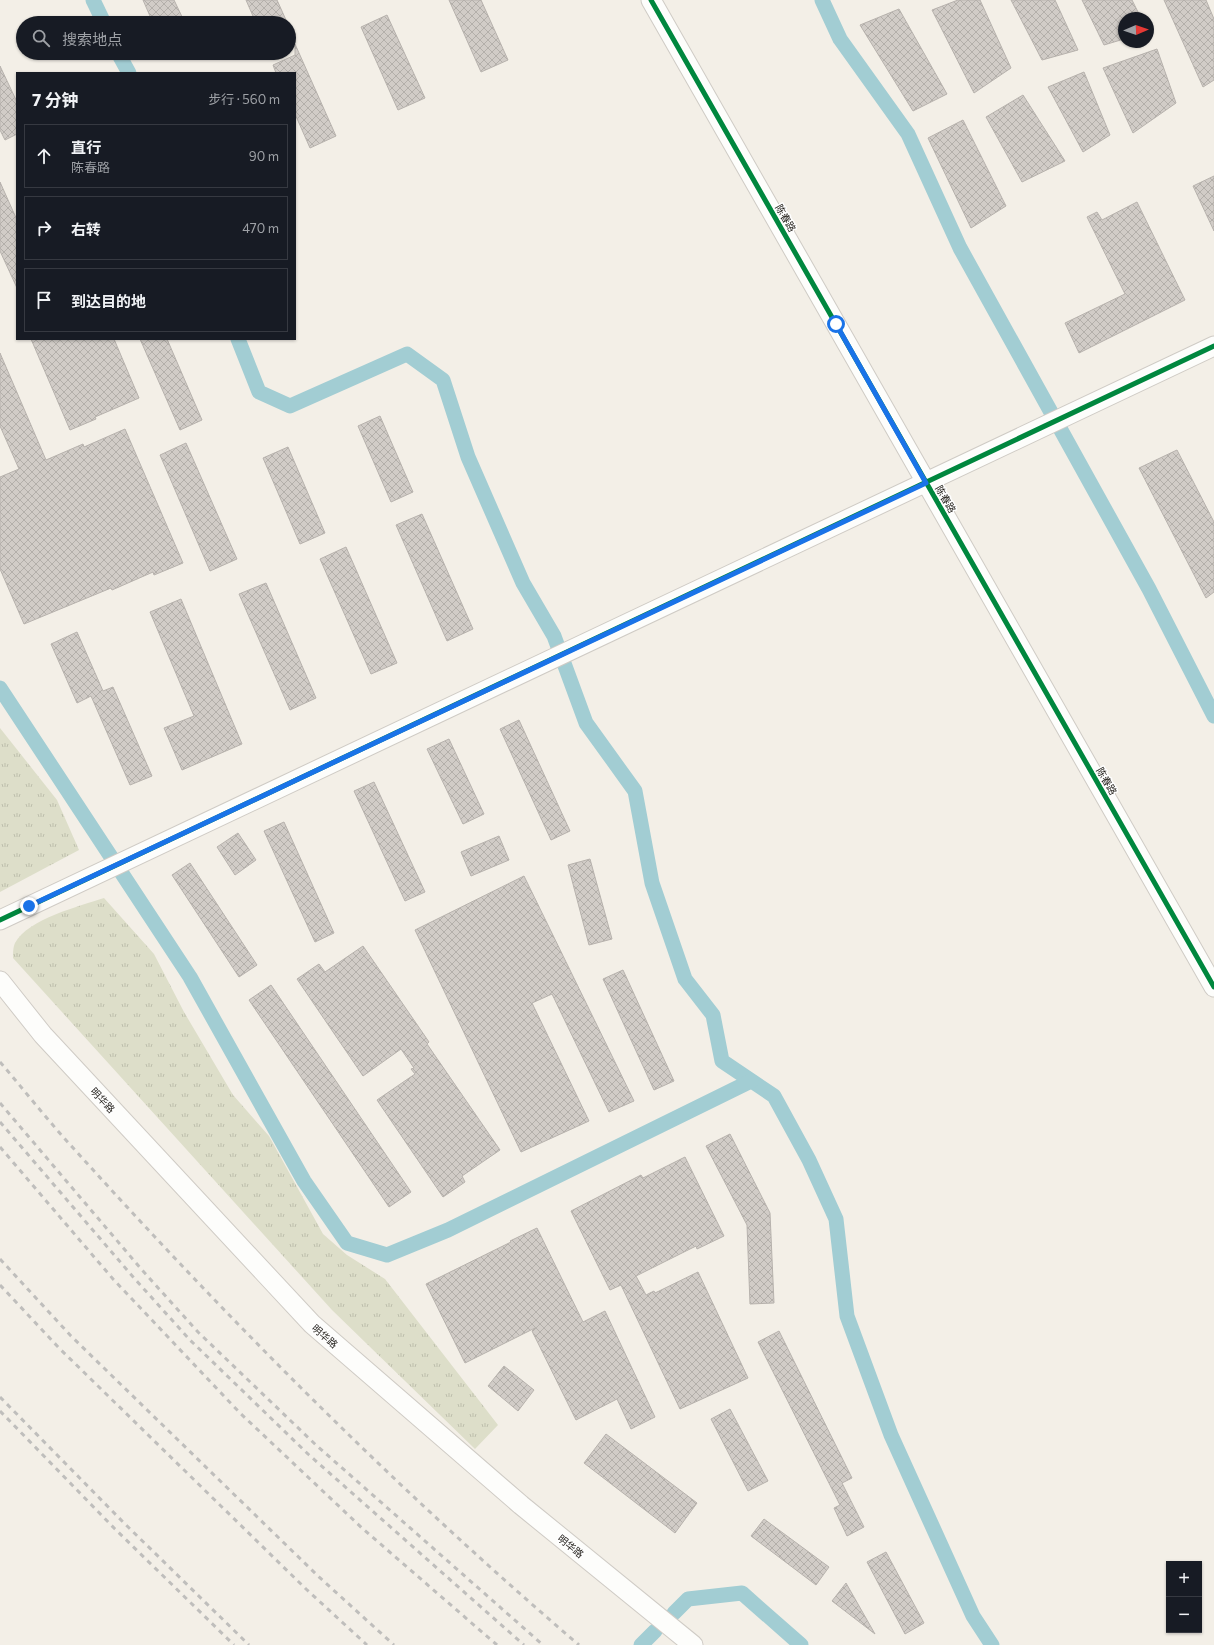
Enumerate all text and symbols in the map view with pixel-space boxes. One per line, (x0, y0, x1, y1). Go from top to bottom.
north arrow (1118, 12, 1154, 48)
search box (16, 16, 296, 60)
icon: search (30, 27, 52, 49)
text: 搜索地点 (62, 30, 122, 48)
text: 7 分钟 (32, 89, 79, 110)
text: 步行 · 560 m (208, 91, 280, 107)
text: 直行 (71, 138, 101, 156)
icon: ahead (33, 145, 55, 167)
text: 90 m (249, 148, 279, 164)
text: 陈春路 (71, 159, 110, 175)
street label: 陈春路 (773, 202, 799, 234)
icon: right (33, 217, 55, 239)
text: 右转 (71, 220, 101, 238)
text: 470 m (242, 220, 279, 236)
icon: arrive (33, 289, 55, 311)
text: 到达目的地 (71, 292, 146, 310)
route start (827, 315, 845, 333)
street label: 陈春路 (933, 483, 959, 515)
street label: 陈春路 (1094, 765, 1120, 797)
route end (20, 897, 38, 915)
street label: 明华路 (88, 1085, 118, 1115)
street label: 明华路 (310, 1322, 340, 1350)
street label: 明华路 (556, 1532, 586, 1560)
map controls (1166, 1561, 1202, 1633)
button: + (1166, 1561, 1202, 1597)
button: − (1166, 1597, 1202, 1633)

